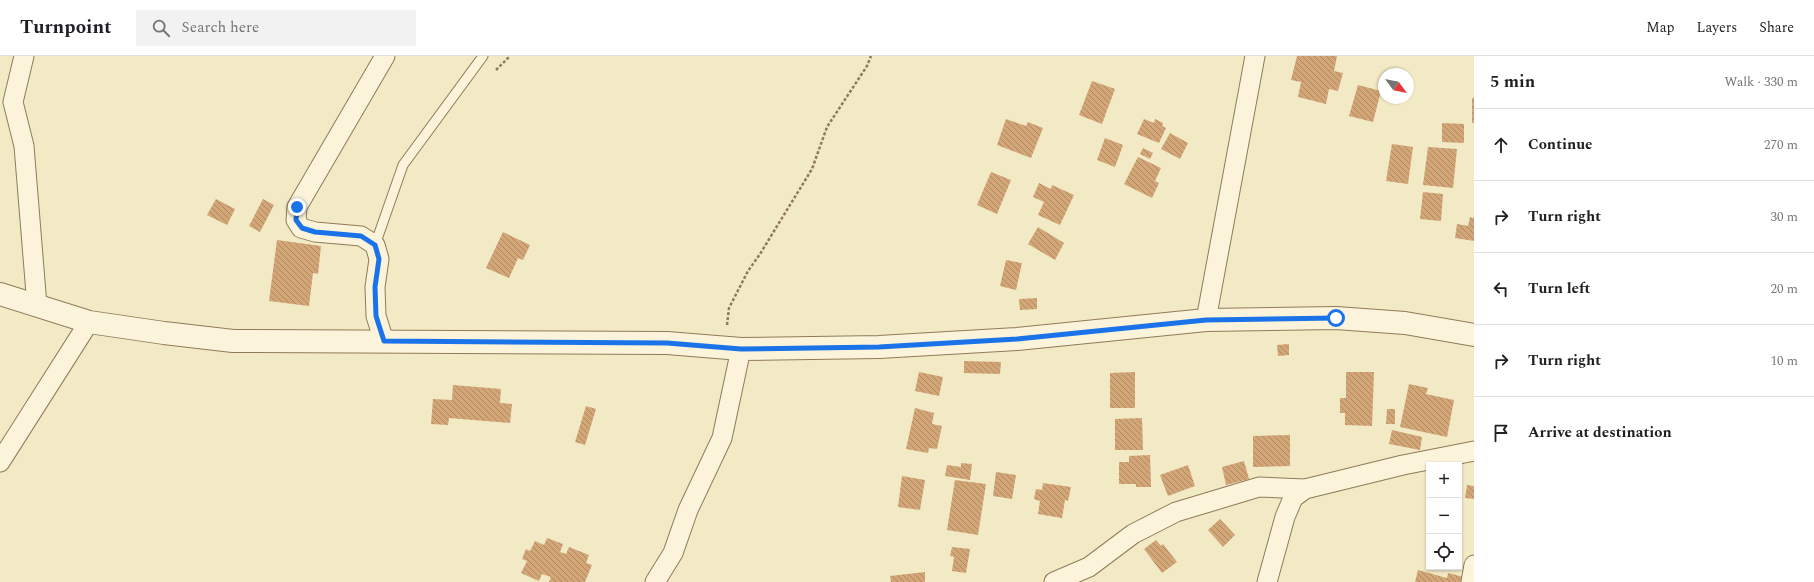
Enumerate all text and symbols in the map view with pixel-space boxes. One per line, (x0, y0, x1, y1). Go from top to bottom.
search box (136, 10, 416, 46)
text: Turnpoint (20, 13, 112, 42)
text: Search here (182, 16, 259, 39)
icon: search (150, 17, 172, 39)
text: Map (1646, 17, 1675, 38)
text: Layers (1697, 17, 1737, 38)
text: Share (1759, 17, 1794, 38)
north arrow (1378, 68, 1414, 104)
text: 5 min (1490, 69, 1535, 95)
text: Walk · 330 m (1724, 72, 1798, 92)
text: Continue (1528, 133, 1593, 156)
icon: ahead (1490, 134, 1512, 156)
text: 270 m (1764, 135, 1798, 155)
route end (288, 198, 306, 216)
text: Turn right (1528, 205, 1601, 228)
icon: right (1490, 206, 1512, 228)
text: 30 m (1771, 207, 1798, 227)
text: Turn left (1528, 277, 1590, 300)
icon: left (1490, 278, 1512, 300)
text: 20 m (1771, 279, 1798, 299)
route start (1327, 309, 1345, 327)
text: Turn right (1528, 349, 1601, 372)
icon: right (1490, 350, 1512, 372)
text: 10 m (1771, 351, 1798, 371)
text: Arrive at destination (1528, 421, 1672, 444)
icon: arrive (1490, 422, 1512, 444)
map controls (1426, 462, 1462, 570)
button: + (1426, 462, 1462, 498)
button: − (1426, 498, 1462, 534)
button: locate (1426, 534, 1462, 570)

